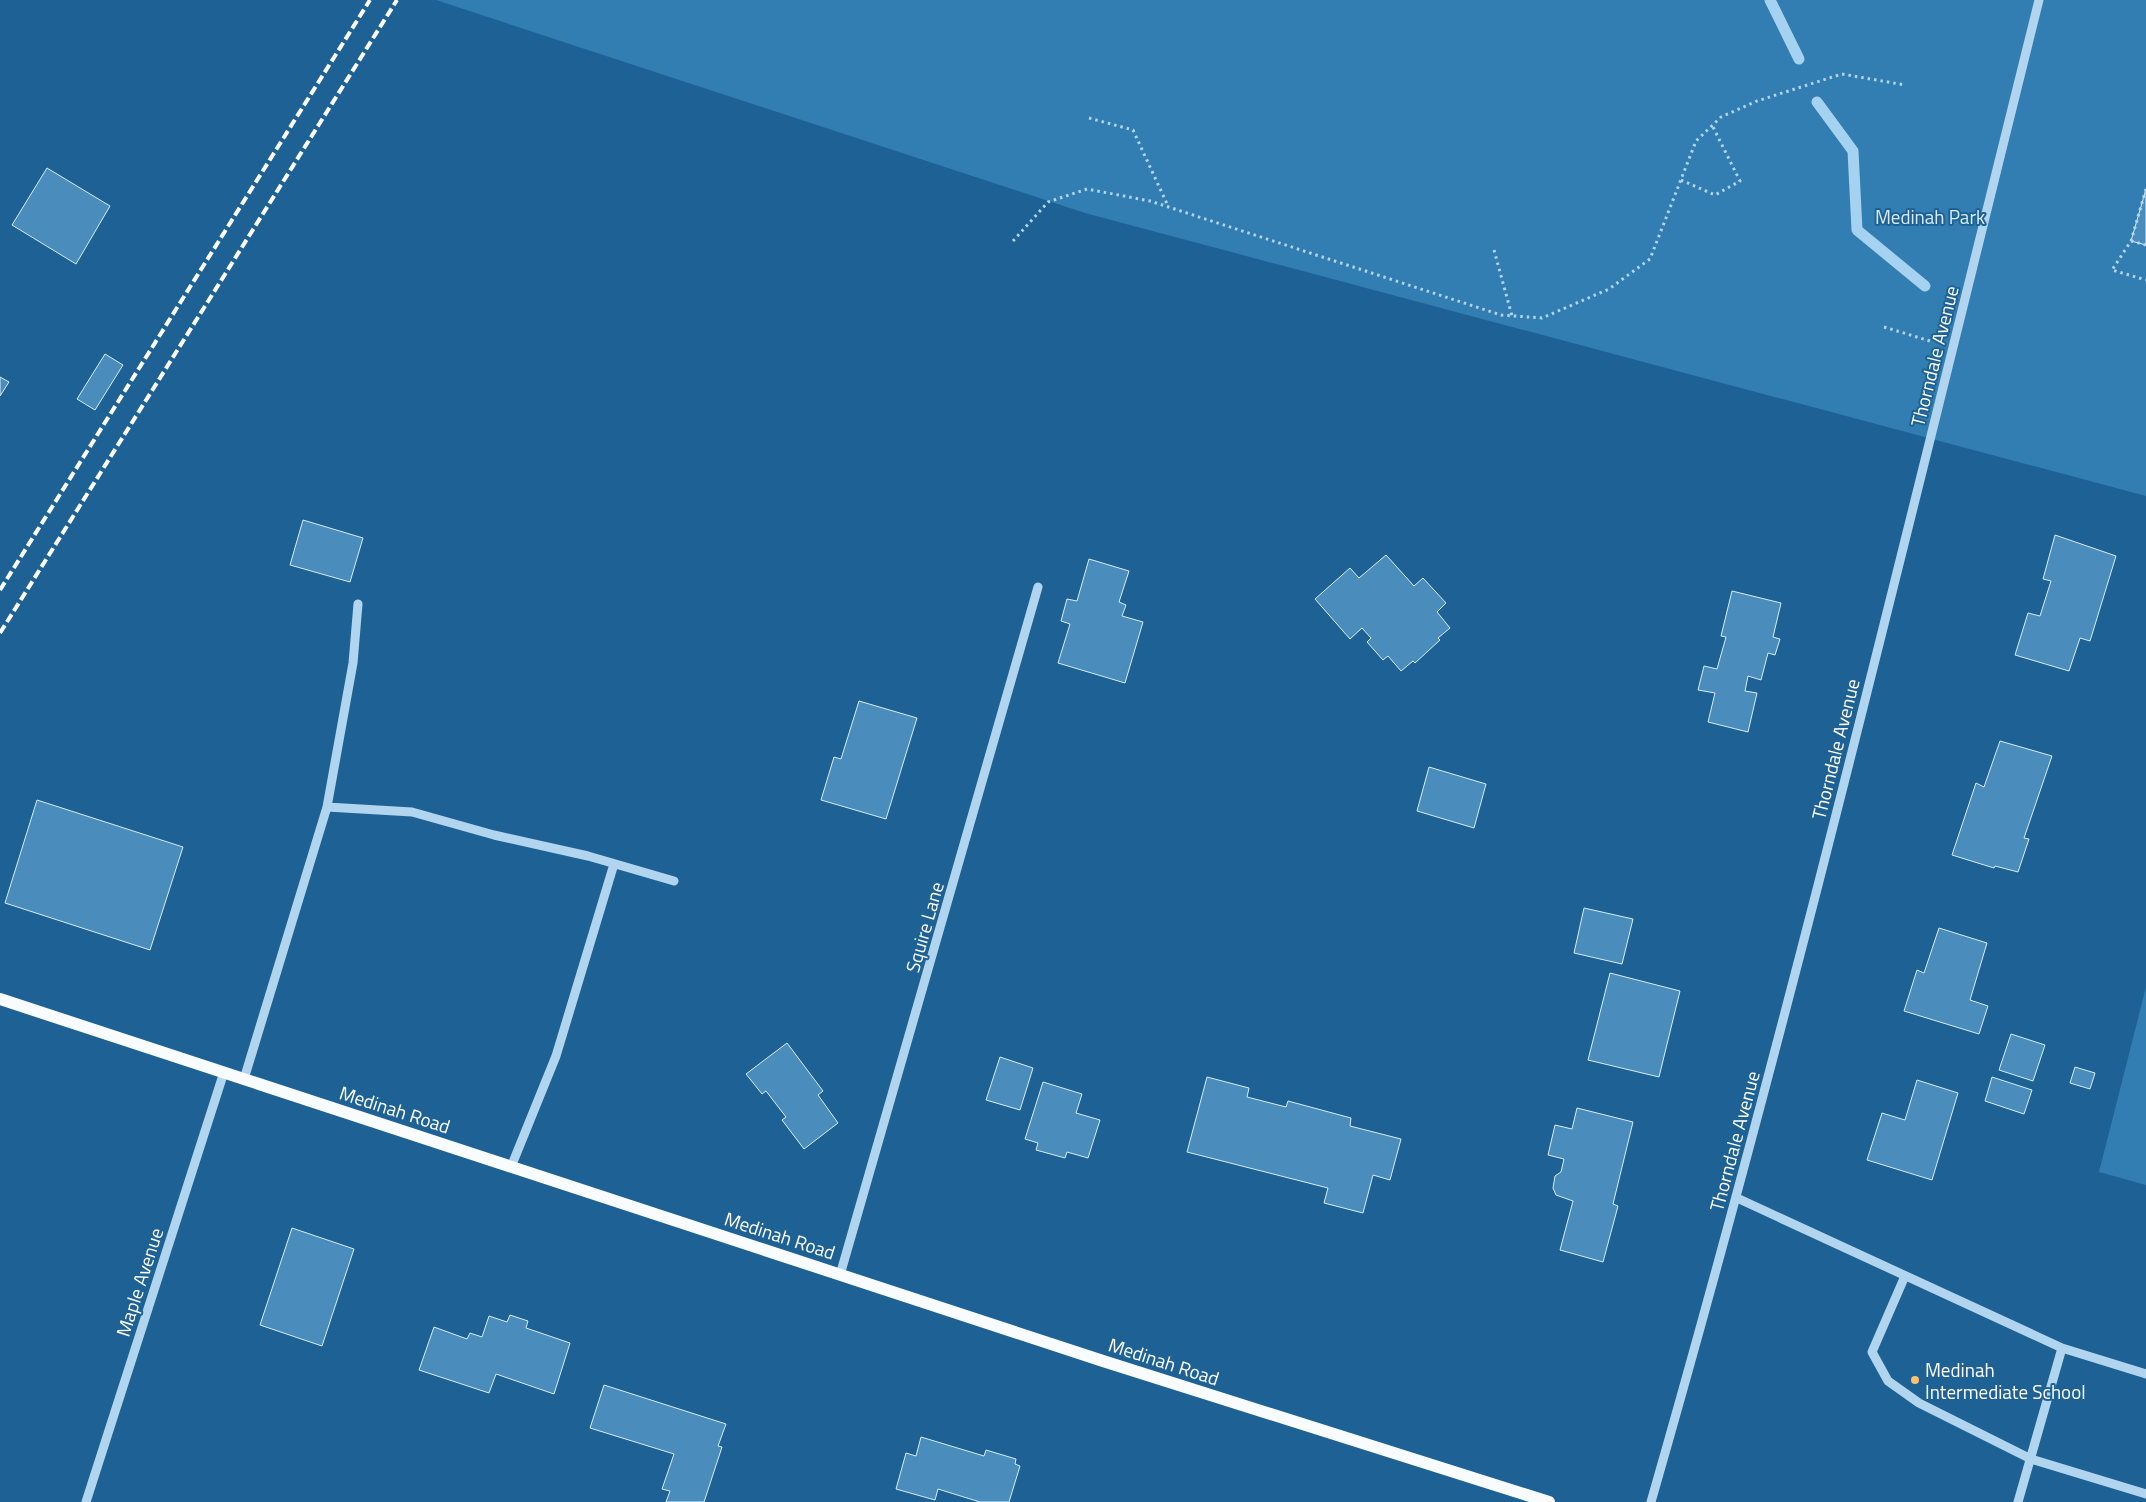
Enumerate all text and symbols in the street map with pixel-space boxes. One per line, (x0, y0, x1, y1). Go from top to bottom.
park label: Medinah Park (1875, 202, 1985, 231)
street label: Thorndale Avenue (1902, 283, 1966, 429)
street label: Thorndale Avenue (1803, 676, 1867, 822)
street label: Squire Lane (897, 878, 951, 976)
street label: Thorndale Avenue (1701, 1068, 1767, 1214)
street label: Medinah Road (336, 1077, 454, 1141)
street label: Medinah Road (721, 1203, 839, 1267)
street label: Maple Avenue (108, 1224, 170, 1340)
street label: Medinah Road (1105, 1329, 1223, 1393)
place label: Medinah Intermediate School (1925, 1355, 2086, 1406)
marker: Medinah Intermediate School (1909, 1374, 1921, 1386)

